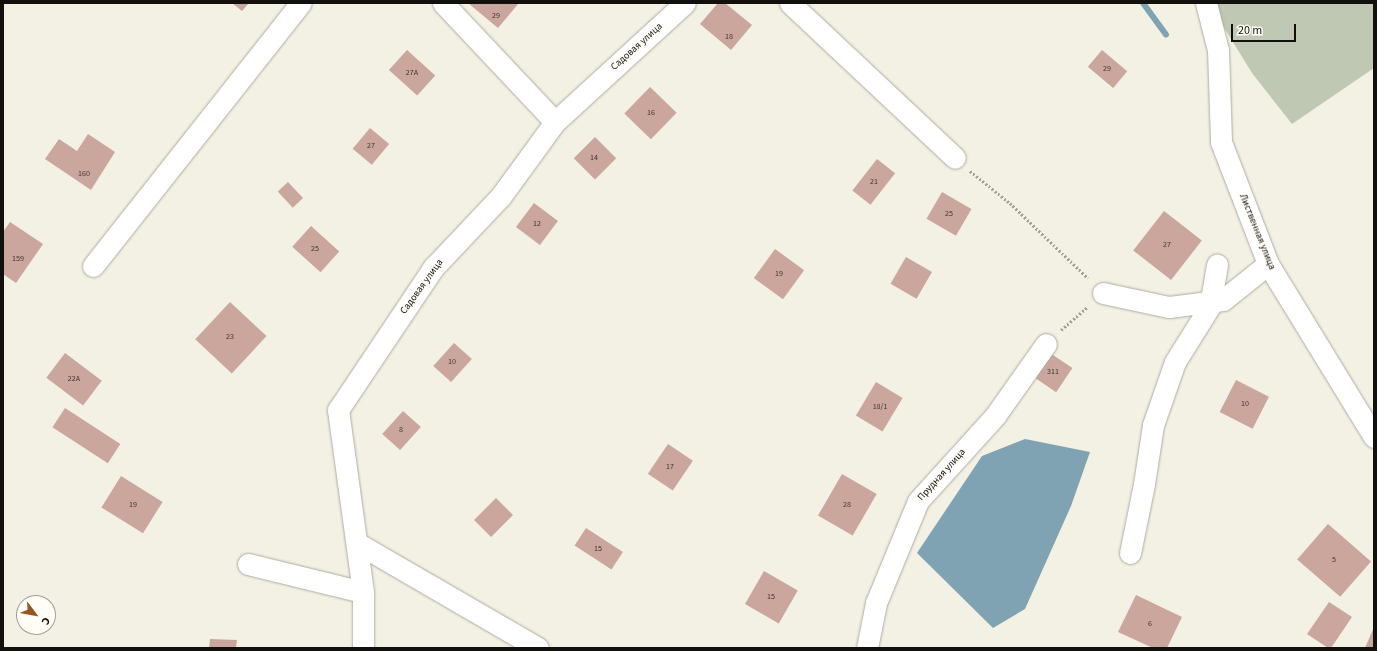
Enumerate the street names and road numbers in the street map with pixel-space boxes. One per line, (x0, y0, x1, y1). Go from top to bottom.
street label: Садовая улица (609, 21, 665, 73)
street label: Лиственная улица (1236, 192, 1278, 272)
street label: Садовая улица (398, 257, 446, 317)
street label: Прудная улица (915, 446, 969, 504)

